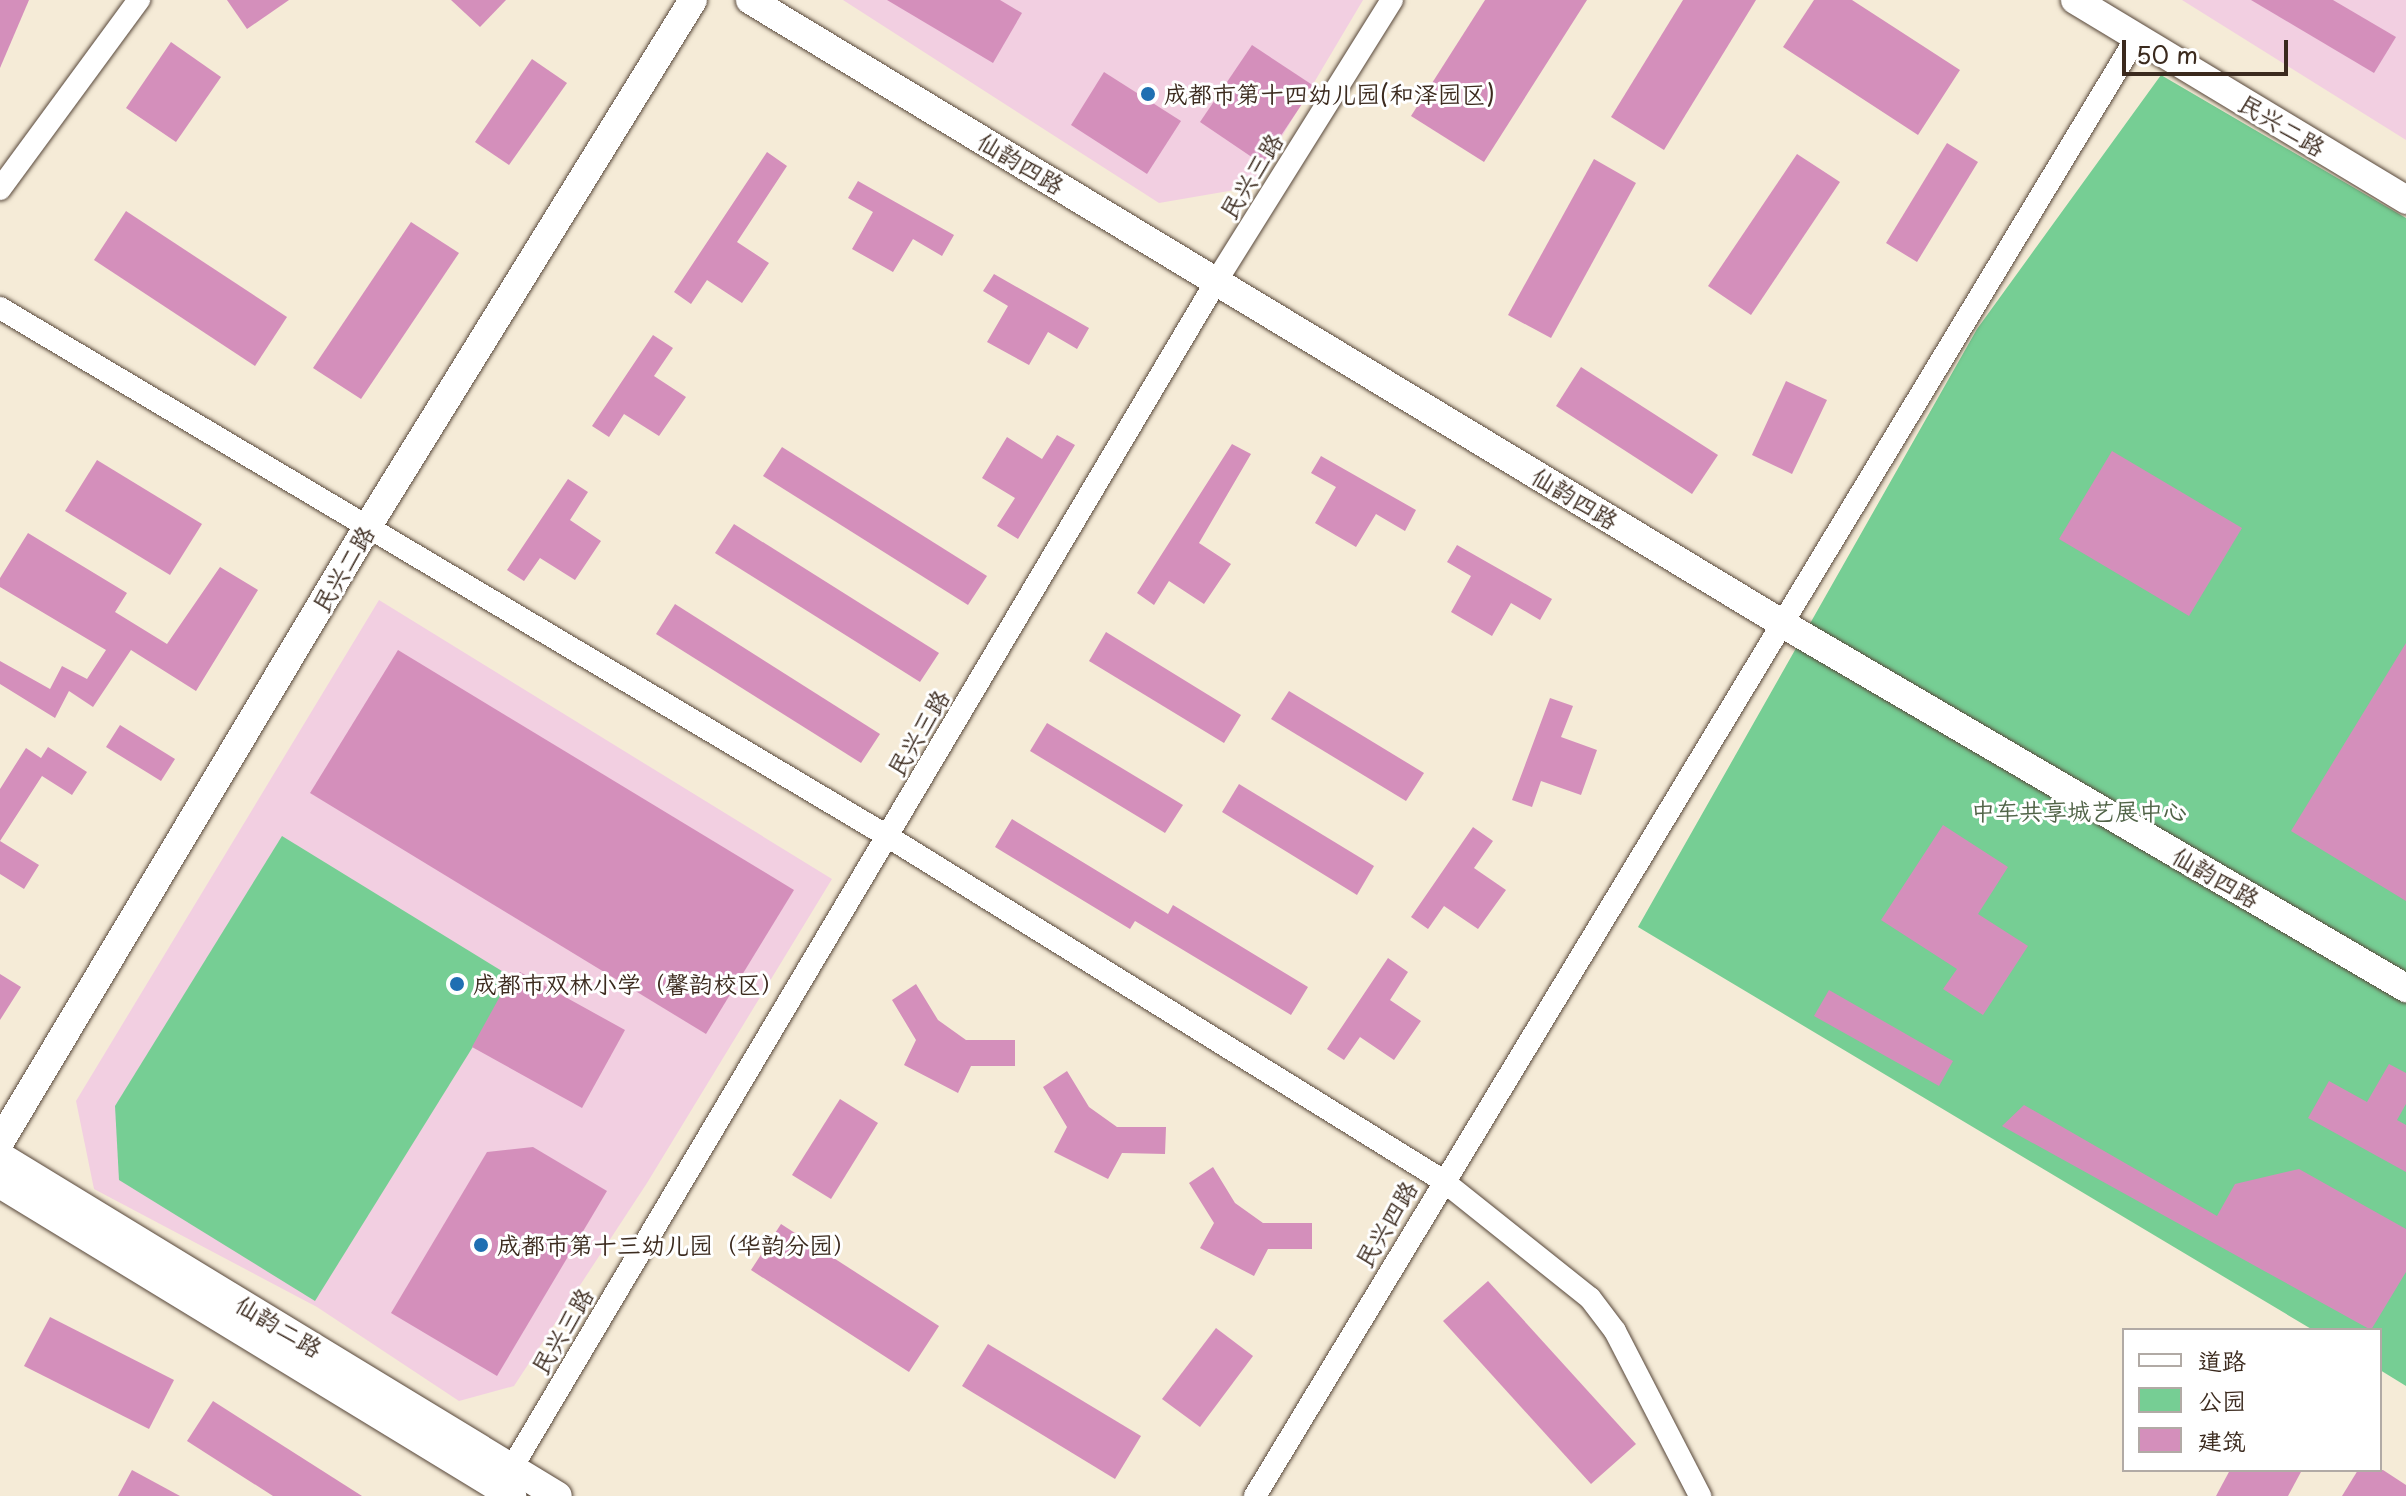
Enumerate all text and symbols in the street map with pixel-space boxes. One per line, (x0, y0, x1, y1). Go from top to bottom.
scale bar (2126, 24, 2292, 74)
text: 50 m (2136, 36, 2198, 72)
place label: 成都市第十四幼儿园(和泽园区) (1164, 80, 1495, 108)
marker: 成都市第十四幼儿园(和泽园区) (1139, 85, 1157, 103)
street label: 民兴二路 (2233, 88, 2331, 162)
street label: 仙韵四路 (972, 126, 1070, 200)
street label: 民兴三路 (1213, 128, 1289, 224)
street label: 仙韵四路 (1526, 461, 1624, 535)
street label: 民兴二路 (306, 520, 380, 618)
street label: 民兴三路 (881, 684, 955, 782)
park label: 中车共享城艺展中心 (1971, 797, 2187, 825)
street label: 仙韵四路 (2167, 841, 2265, 913)
place label: 成都市双林小学（馨韵校区） (473, 970, 785, 998)
marker: 成都市双林小学（馨韵校区） (448, 975, 466, 993)
street label: 民兴四路 (1349, 1175, 1423, 1273)
place label: 成都市第十三幼儿园（华韵分园） (497, 1231, 857, 1259)
marker: 成都市第十三幼儿园（华韵分园） (472, 1236, 490, 1254)
street label: 民兴三路 (525, 1282, 599, 1380)
street label: 仙韵二路 (230, 1289, 328, 1363)
legend (2122, 1328, 2382, 1472)
text: 道路 (2198, 1342, 2246, 1378)
text: 公园 (2198, 1382, 2246, 1418)
text: 建筑 (2198, 1422, 2246, 1458)

